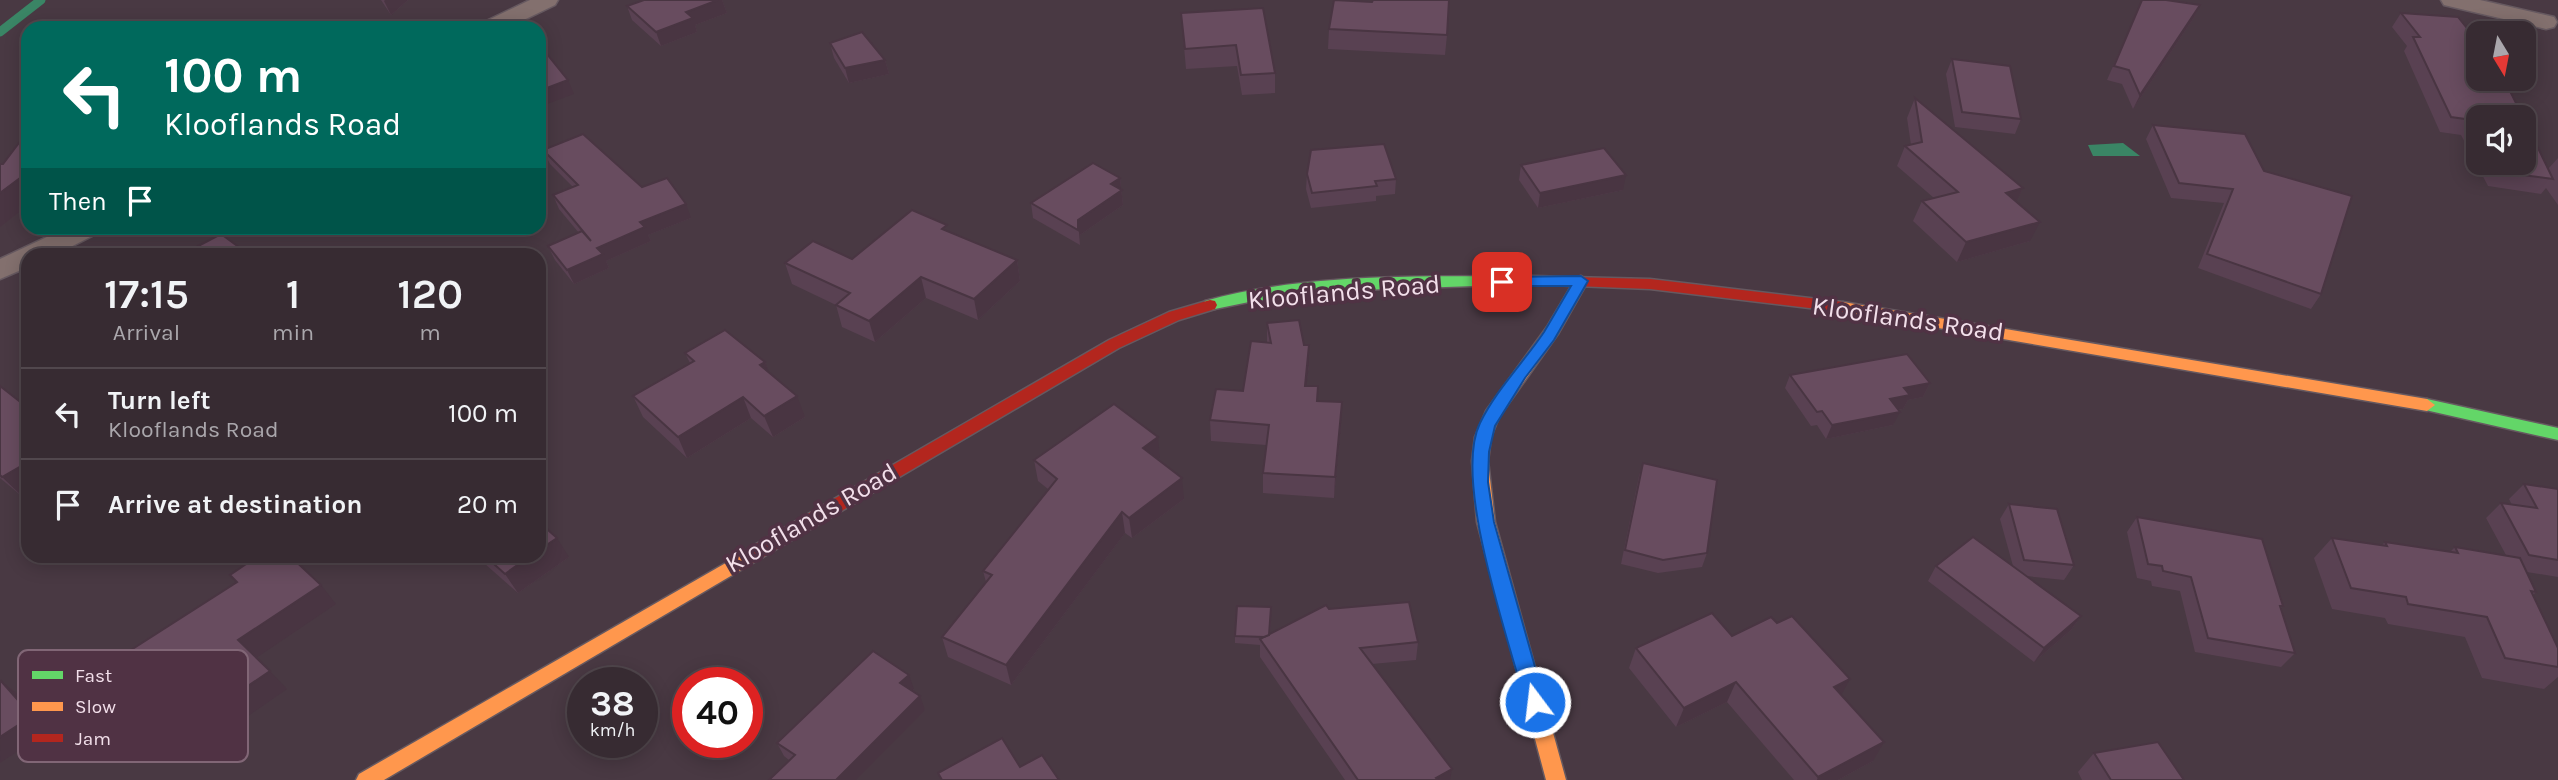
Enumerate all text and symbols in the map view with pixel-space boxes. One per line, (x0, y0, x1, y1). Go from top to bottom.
north arrow (2466, 21, 2536, 91)
map controls (2466, 21, 2536, 175)
text: 100 m (164, 47, 302, 104)
icon: left (49, 49, 140, 140)
button: sound (2466, 105, 2536, 175)
text: Klooflands Road (164, 106, 401, 143)
icon: arrive (121, 182, 159, 220)
text: Then (49, 186, 107, 217)
pin (1472, 252, 1532, 312)
icon: arrive (1483, 263, 1521, 301)
street label: Klooflands Road (1247, 268, 1441, 316)
text: 17:15 (104, 269, 189, 319)
text: 1 (286, 269, 300, 319)
text: 120 (397, 269, 463, 319)
street label: Klooflands Road (1810, 290, 2006, 348)
text: Arrival (113, 319, 180, 346)
text: min (272, 319, 314, 346)
text: m (419, 319, 441, 346)
text: Turn left (108, 385, 210, 416)
icon: left (49, 395, 87, 433)
text: 100 m (448, 398, 518, 429)
text: Klooflands Road (108, 416, 279, 443)
street label: Klooflands Road (720, 456, 902, 580)
icon: arrive (49, 486, 87, 524)
text: Arrive at destination (108, 489, 362, 520)
text: 20 m (457, 489, 518, 520)
legend (18, 650, 248, 762)
text: Fast (75, 665, 112, 687)
position arrow (1498, 665, 1572, 739)
speed limit sign: 40 (672, 667, 763, 758)
text: 38 (590, 683, 635, 724)
text: Slow (75, 696, 116, 718)
text: km/h (590, 719, 635, 741)
text: Jam (75, 728, 111, 750)

